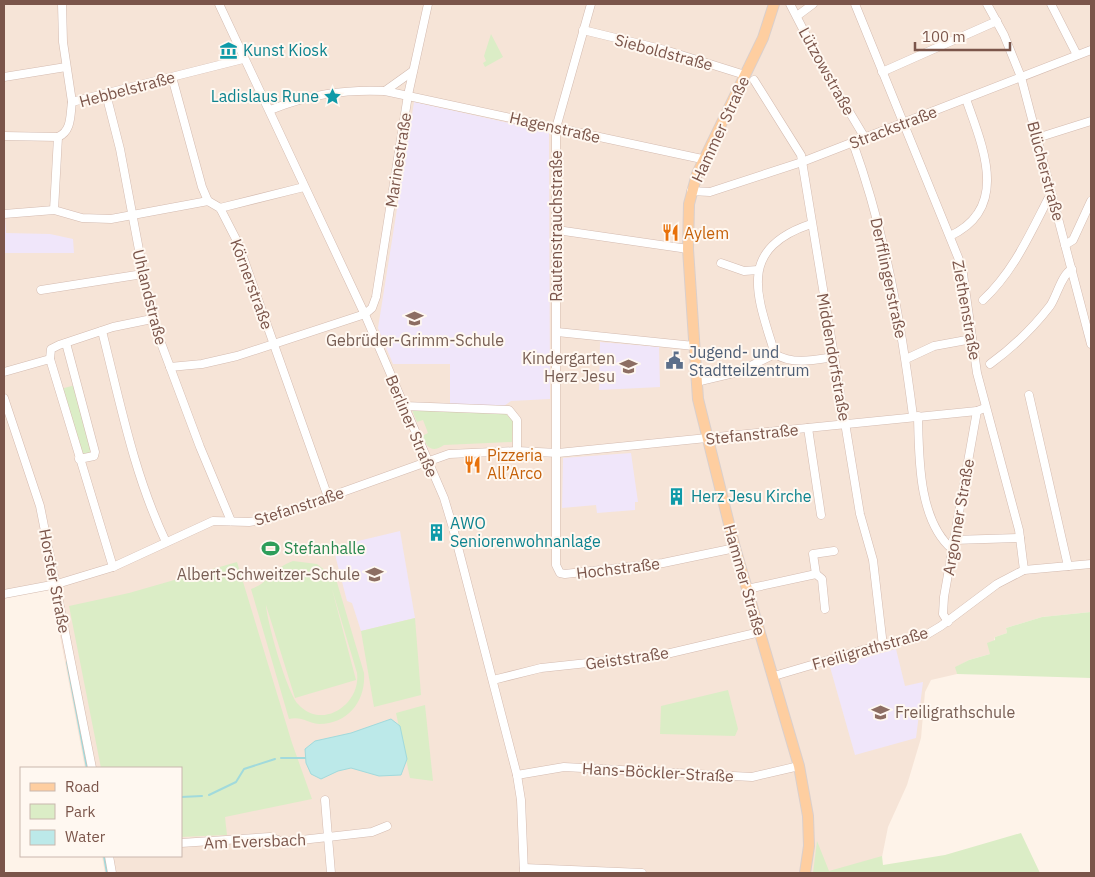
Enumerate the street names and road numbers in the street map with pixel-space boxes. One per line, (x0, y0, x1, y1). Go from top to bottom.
street label: Lützowstraße (795, 23, 860, 119)
street label: Sieboldstraße (613, 29, 715, 75)
street label: Hebbelstraße (77, 67, 177, 111)
street label: Hammer Straße (687, 73, 753, 185)
street label: Strackstraße (846, 101, 940, 153)
street label: Hagenstraße (508, 107, 603, 147)
street label: Marinestraße (381, 111, 415, 209)
street label: Blücherstraße (1023, 119, 1069, 223)
street label: Rautenstrauchstraße (546, 150, 566, 302)
street label: Derfflingerstraße (866, 216, 912, 340)
street label: Körnerstraße (226, 236, 278, 332)
street label: Uhlandstraße (128, 247, 172, 347)
street label: Ziethenstraße (948, 258, 986, 362)
street label: Middendorfstraße (813, 292, 855, 423)
street label: Berliner Straße (381, 372, 443, 480)
street label: Stefanstraße (705, 419, 800, 449)
street label: Argonner Straße (938, 457, 978, 577)
street label: Stefanstraße (252, 482, 347, 530)
street label: Hammer Straße (720, 522, 770, 638)
street label: Horster Straße (35, 527, 75, 635)
street label: Hochstraße (575, 553, 661, 583)
street label: Freiligrathstraße (810, 622, 931, 674)
street label: Geiststraße (584, 642, 670, 674)
street label: Hans-Böckler-Straße (582, 758, 735, 786)
street label: Am Eversbach (203, 829, 307, 853)

